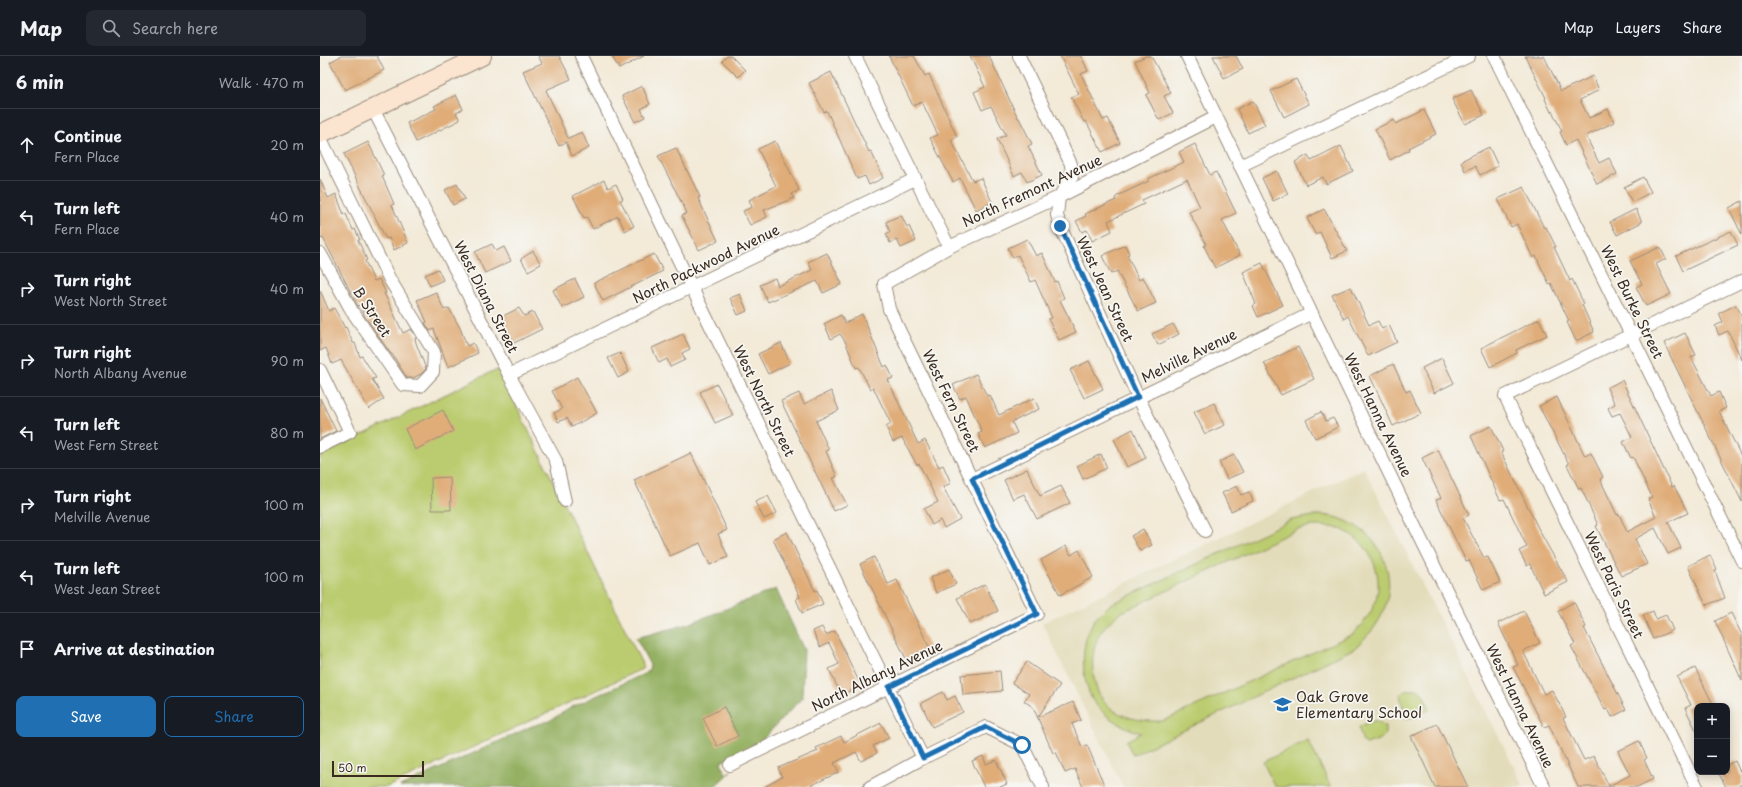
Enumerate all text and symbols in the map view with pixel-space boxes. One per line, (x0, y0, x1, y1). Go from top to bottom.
search box (86, 10, 366, 46)
text: Map (20, 14, 62, 42)
text: Search here (132, 16, 218, 39)
icon: search (100, 17, 122, 39)
text: Map (1564, 17, 1594, 38)
text: Layers (1616, 17, 1661, 38)
text: Share (1683, 17, 1722, 38)
text: 6 min (16, 69, 64, 95)
text: Walk · 470 m (219, 73, 304, 92)
text: Continue (54, 124, 122, 147)
icon: ahead (16, 134, 38, 156)
text: 20 m (270, 135, 304, 154)
text: Fern Place (54, 147, 119, 166)
street label: North Fremont Avenue (959, 149, 1105, 232)
text: Turn left (54, 196, 120, 219)
icon: left (16, 206, 38, 228)
text: 40 m (270, 207, 304, 226)
route end (1051, 217, 1069, 235)
text: Fern Place (54, 219, 119, 238)
street label: North Packwood Avenue (629, 219, 783, 308)
street label: West Jean Street (1072, 233, 1139, 345)
street label: West Diana Street (449, 237, 524, 357)
street label: West Burke Street (1596, 241, 1669, 362)
text: Turn right (54, 268, 131, 291)
icon: right (16, 278, 38, 300)
text: 40 m (270, 279, 304, 298)
street label: B Street (348, 282, 397, 341)
text: West North Street (54, 291, 167, 310)
street label: Melville Avenue (1138, 323, 1240, 388)
text: Turn right (54, 340, 131, 363)
street label: West North Street (728, 341, 801, 460)
street label: West Fern Street (917, 346, 986, 456)
street label: West Hanna Avenue (1339, 349, 1418, 481)
icon: right (16, 350, 38, 372)
text: 90 m (271, 351, 304, 370)
text: North Albany Avenue (54, 363, 187, 382)
text: Turn left (54, 412, 120, 435)
icon: left (16, 422, 38, 444)
text: 80 m (270, 423, 304, 442)
text: West Fern Street (54, 435, 158, 454)
text: Turn right (54, 484, 131, 507)
icon: right (16, 494, 38, 516)
text: 100 m (264, 495, 304, 514)
text: Melville Avenue (54, 507, 150, 526)
street label: West Paris Street (1579, 528, 1650, 642)
text: Turn left (54, 556, 120, 579)
icon: left (16, 566, 38, 588)
text: 100 m (264, 567, 304, 586)
text: West Jean Street (54, 579, 160, 598)
street label: North Albany Avenue (808, 635, 946, 716)
text: Arrive at destination (54, 637, 215, 660)
icon: arrive (16, 638, 38, 660)
street label: West Hanna Avenue (1481, 640, 1560, 772)
place label: Oak Grove Elementary School (1296, 686, 1422, 723)
school or university icon: Oak Grove Elementary School (1273, 695, 1293, 715)
button: Save (16, 696, 156, 737)
button: Share (164, 696, 304, 737)
map controls (1694, 703, 1730, 775)
button: + (1694, 703, 1730, 739)
route start (1013, 736, 1031, 754)
button: − (1694, 739, 1730, 775)
scale bar (332, 759, 424, 778)
text: 50 m (338, 759, 367, 776)

